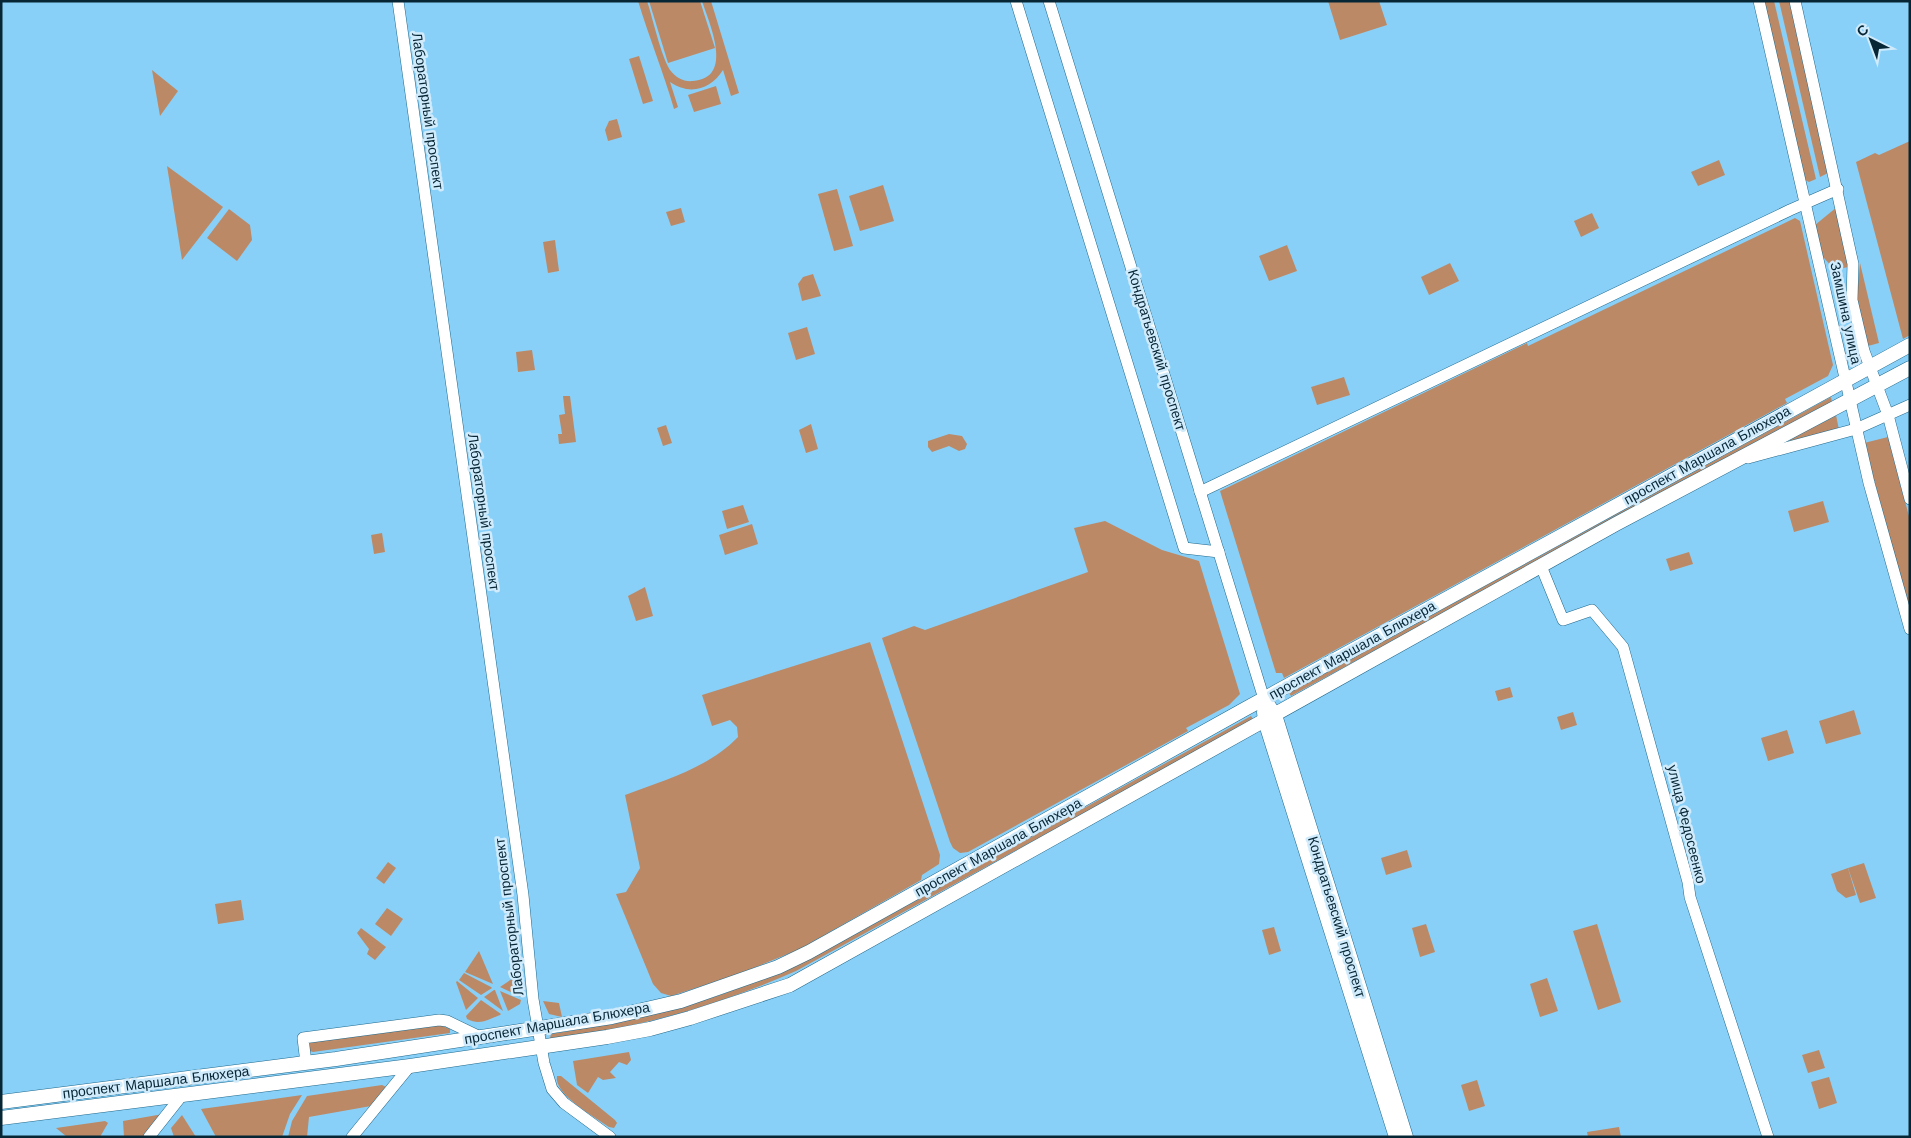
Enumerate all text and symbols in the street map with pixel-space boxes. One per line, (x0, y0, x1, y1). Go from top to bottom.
north arrow (1846, 15, 1896, 65)
text: С (1853, 21, 1871, 40)
street label: Лабораторный проспект (409, 31, 447, 191)
street label: Замшина улица (1827, 261, 1865, 366)
street label: Кондратьевский проспект (1125, 268, 1189, 433)
street label: проспект Маршала Блюхера (1621, 402, 1793, 508)
street label: Лабораторный проспект (465, 432, 503, 592)
street label: проспект Маршала Блюхера (1266, 597, 1438, 703)
street label: улица Федосеенко (1665, 763, 1710, 885)
street label: проспект Маршала Блюхера (912, 794, 1084, 900)
street label: Кондратьевский проспект (1305, 835, 1369, 1000)
street label: Лабораторный проспект (491, 837, 527, 997)
street label: проспект Маршала Блюхера (463, 999, 651, 1047)
street label: проспект Маршала Блюхера (62, 1063, 250, 1101)

